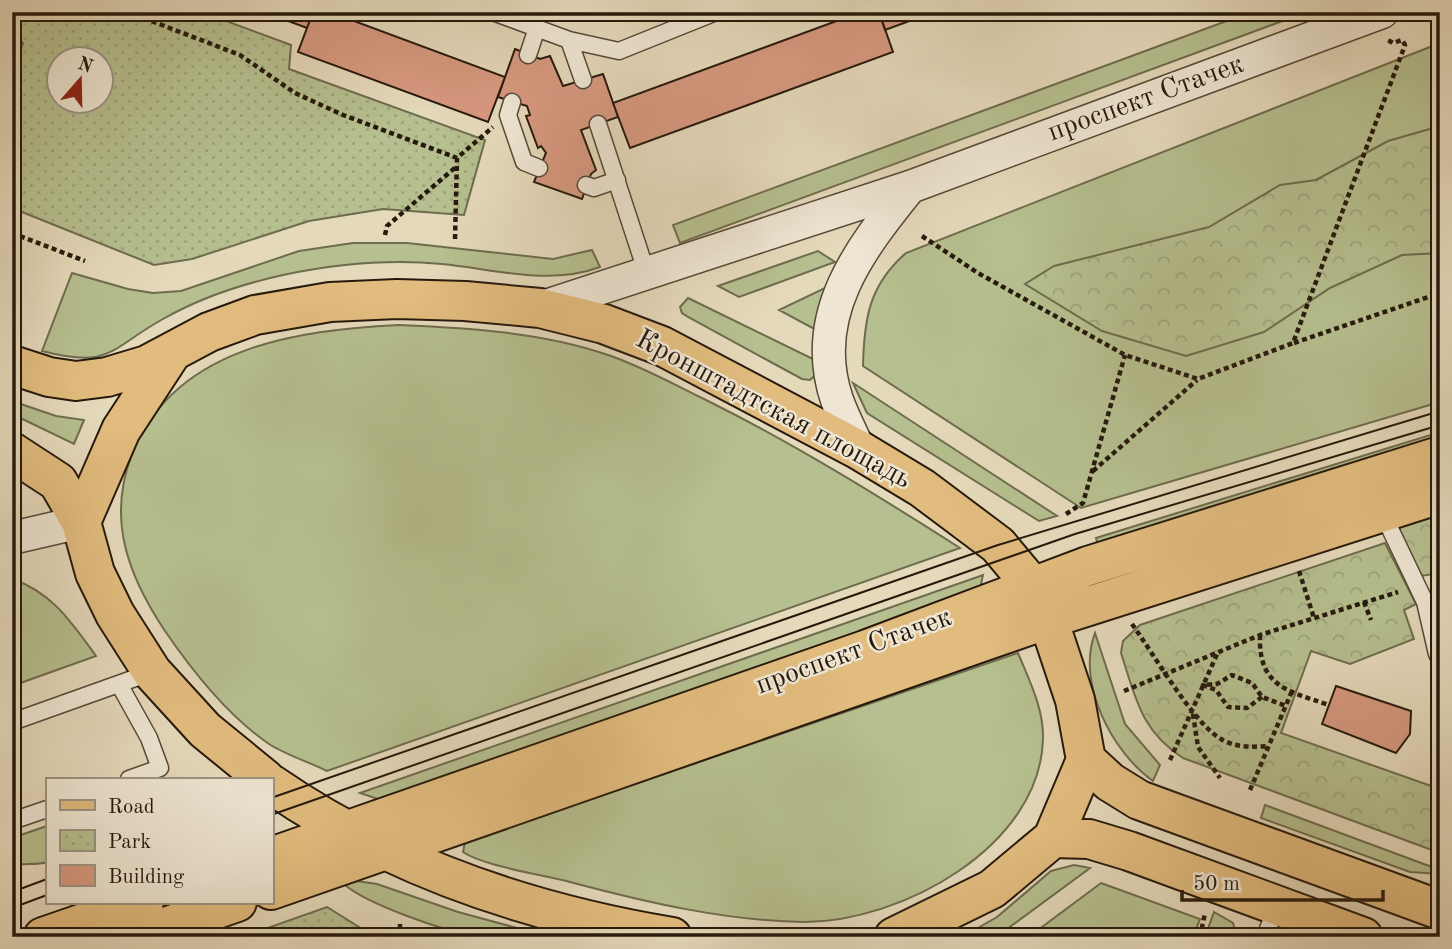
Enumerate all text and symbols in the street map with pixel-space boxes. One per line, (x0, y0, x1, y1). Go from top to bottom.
north arrow (46, 46, 116, 116)
street label: проспект Стачек (1044, 51, 1248, 147)
text: N (75, 55, 95, 78)
street label: Кронштадтская площадь (631, 326, 915, 494)
street label: проспект Стачек (752, 604, 956, 700)
legend (46, 778, 273, 904)
text: Road (108, 797, 155, 818)
text: Park (108, 832, 151, 853)
scale bar (1182, 858, 1384, 902)
text: Building (108, 867, 185, 888)
text: 50 m (1193, 874, 1240, 895)

